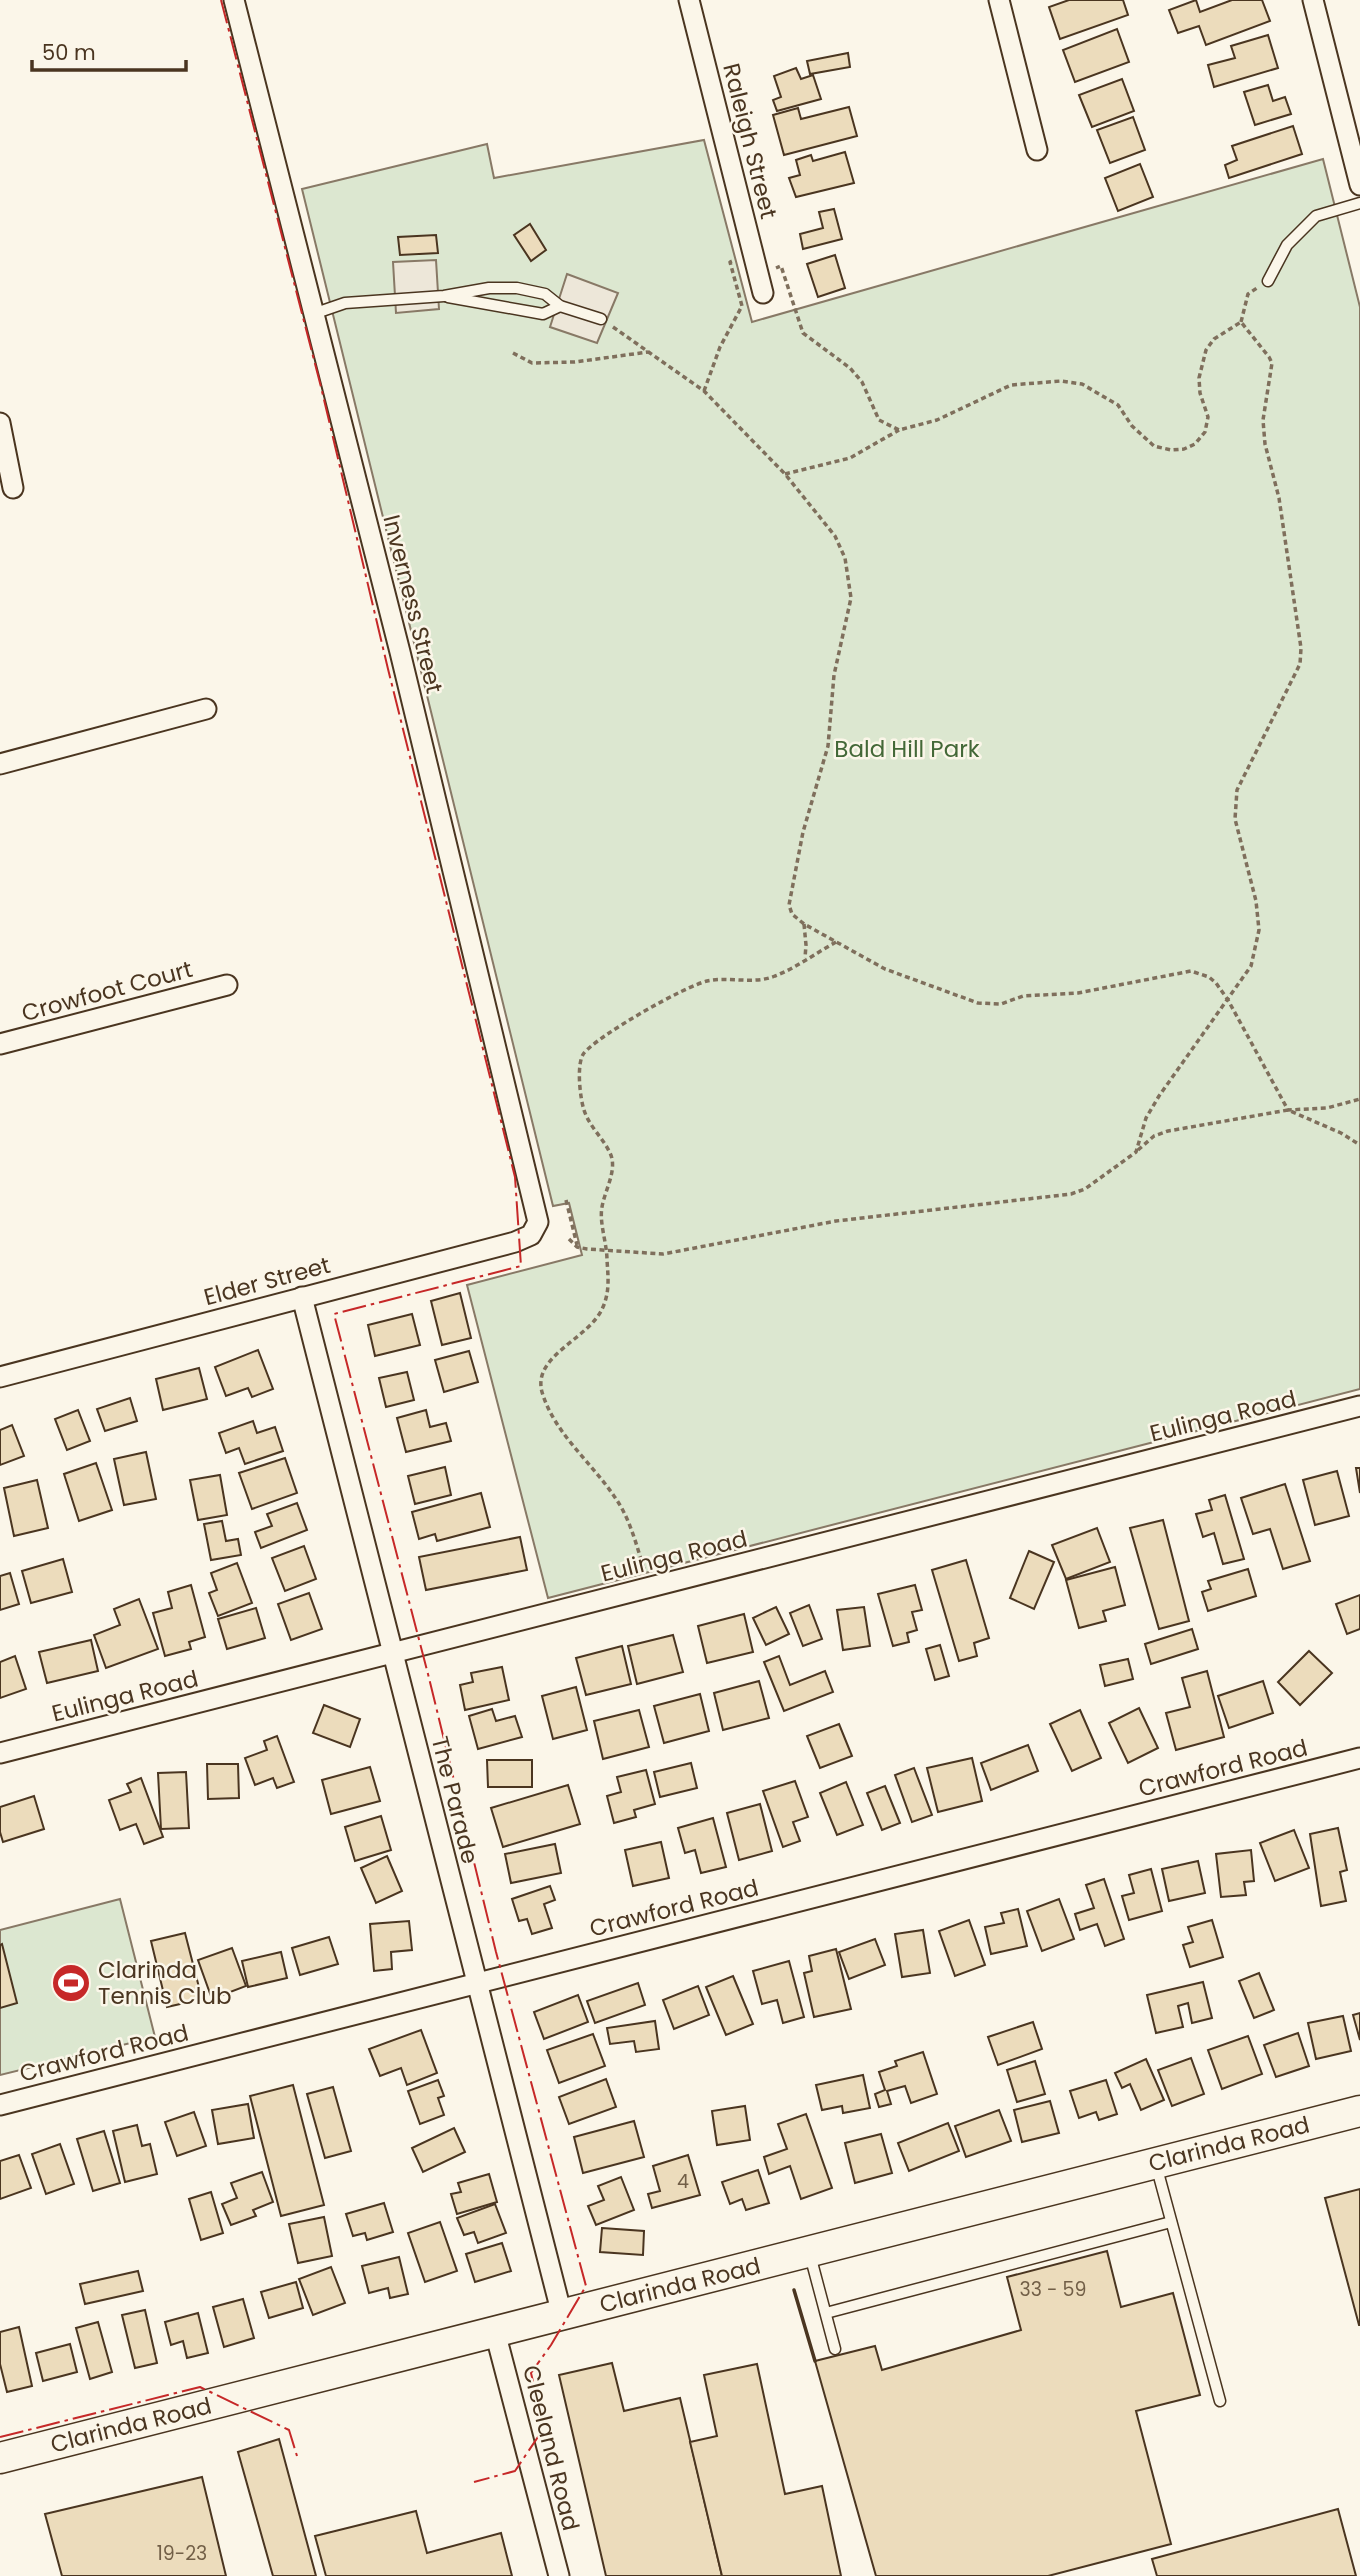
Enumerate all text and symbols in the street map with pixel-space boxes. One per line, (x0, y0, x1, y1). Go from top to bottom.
scale bar (32, 28, 186, 72)
text: 50 m (42, 38, 96, 67)
street label: Raleigh Street (715, 60, 785, 222)
street label: Inverness Street (375, 512, 451, 696)
park label: Bald Hill Park (834, 733, 980, 765)
street label: Crowfoot Court (18, 953, 196, 1029)
street label: Elder Street (200, 1249, 334, 1313)
street label: Eulinga Road (1147, 1382, 1299, 1450)
street label: Eulinga Road (598, 1522, 750, 1590)
street label: Eulinga Road (49, 1662, 201, 1730)
street label: Crawford Road (1135, 1732, 1311, 1804)
street label: The Parade (424, 1733, 486, 1867)
street label: Crawford Road (586, 1872, 762, 1944)
place label: Clarinda Tennis Club (98, 1954, 232, 2012)
sports icon: Clarinda Tennis Club (50, 1962, 92, 2004)
street label: Crawford Road (16, 2017, 192, 2089)
street label: Clarinda Road (1145, 2109, 1313, 2179)
house number: 4 (677, 2168, 689, 2195)
street label: Clarinda Road (596, 2250, 764, 2320)
house number: 33 - 59 (1020, 2276, 1086, 2303)
street label: Cleeland Road (515, 2362, 587, 2534)
street label: Clarinda Road (47, 2390, 215, 2460)
house number: 19-23 (157, 2540, 207, 2567)

